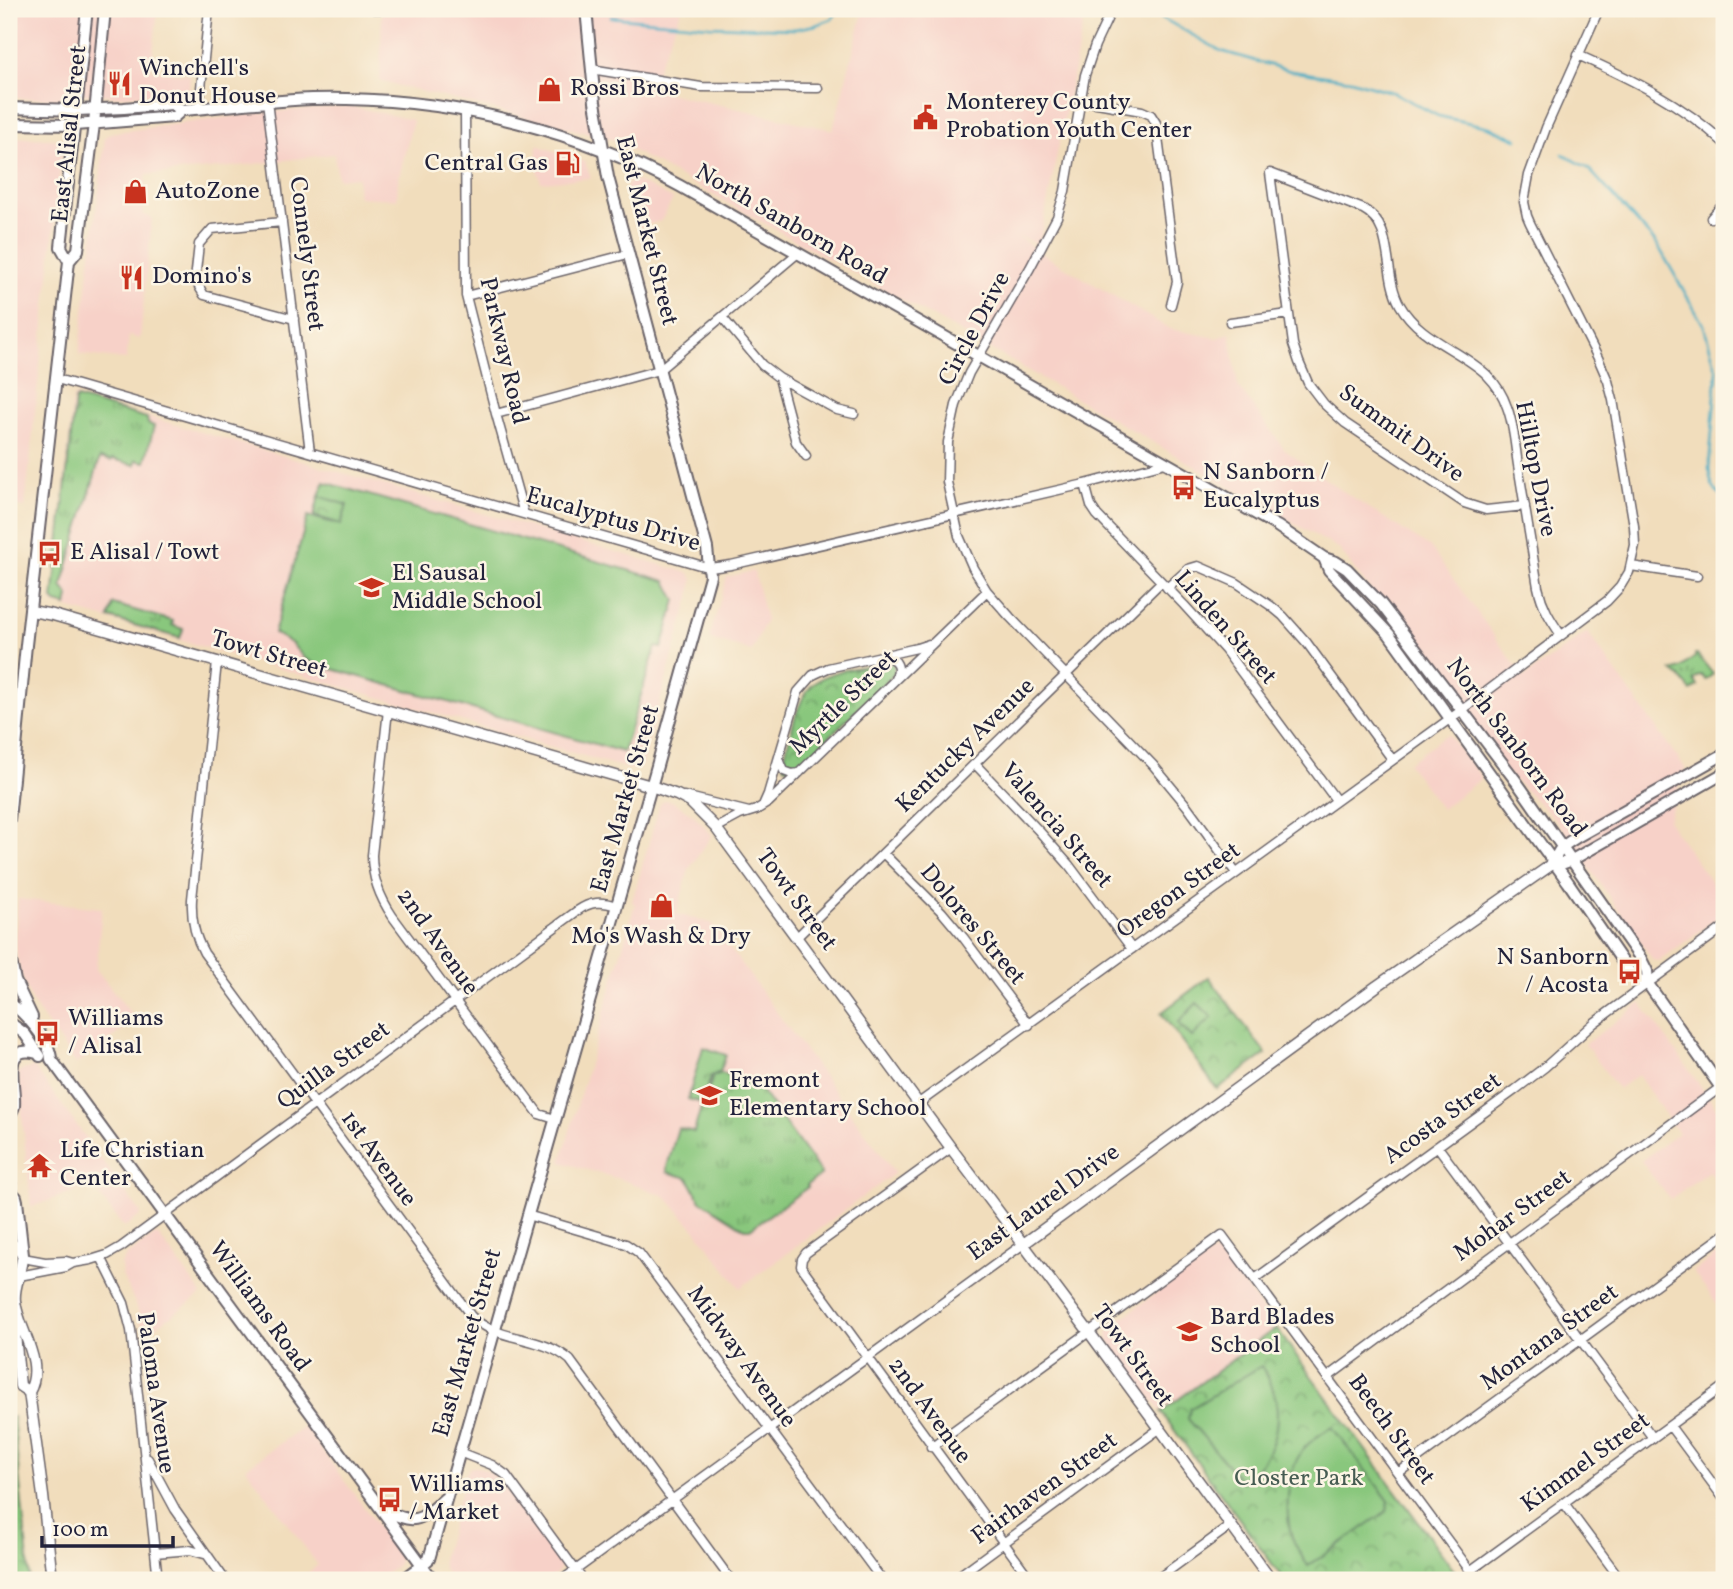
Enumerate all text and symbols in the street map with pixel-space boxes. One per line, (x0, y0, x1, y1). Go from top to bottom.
street label: East Alisal Street (44, 44, 96, 224)
place label: Winchell's Donut House (139, 52, 276, 114)
restaurant icon: Winchell's Donut House (105, 69, 133, 97)
place label: Rossi Bros (570, 72, 679, 106)
shop icon: Rossi Bros (536, 75, 564, 103)
place label: Monterey County Probation Youth Center (946, 86, 1192, 148)
public building icon: Monterey County Probation Youth Center (912, 103, 940, 131)
street label: East Market Street (606, 133, 686, 329)
place label: Central Gas (424, 147, 548, 181)
fuel station icon: Central Gas (554, 150, 582, 178)
street label: North Sanborn Road (689, 156, 893, 294)
place label: AutoZone (155, 175, 260, 209)
street label: Connely Street (280, 175, 332, 333)
shop icon: AutoZone (121, 178, 149, 206)
place label: Domino's (152, 260, 252, 294)
restaurant icon: Domino's (118, 263, 146, 291)
street label: Circle Drive (931, 266, 1019, 392)
street label: Parkway Road (470, 274, 536, 428)
street label: Summit Drive (1331, 377, 1471, 491)
street label: Hilltop Drive (1505, 398, 1565, 540)
place label: N Sanborn / Eucalyptus (1203, 456, 1329, 518)
bus stop icon: N Sanborn / Eucalyptus (1169, 473, 1197, 501)
street label: Eucalyptus Drive (522, 479, 704, 561)
place label: E Alisal / Towt (70, 536, 219, 570)
bus stop icon: E Alisal / Towt (36, 539, 64, 567)
place label: El Sausal Middle School (392, 557, 542, 619)
street label: Linden Street (1166, 563, 1284, 693)
school or university icon: El Sausal Middle School (358, 574, 386, 602)
street label: Towt Street (207, 622, 331, 688)
street label: Myrtle Street (782, 643, 906, 763)
street label: North Sanborn Road (1437, 651, 1595, 845)
street label: Kentucky Avenue (889, 671, 1043, 821)
street label: East Market Street (583, 701, 669, 897)
street label: Valencia Street (992, 756, 1120, 896)
street label: Oregon Street (1110, 834, 1248, 948)
street label: Towt Street (747, 842, 845, 958)
street label: Dolores Street (911, 857, 1033, 993)
street label: 2nd Avenue (387, 881, 487, 1003)
shop icon: Mo's Wash & Dry (647, 892, 675, 920)
place label: Mo's Wash & Dry (571, 920, 751, 954)
place label: N Sanborn / Acosta (1497, 941, 1609, 1003)
bus stop icon: N Sanborn / Acosta (1615, 958, 1643, 986)
place label: Williams / Alisal (68, 1002, 164, 1064)
street label: Quilla Street (270, 1013, 398, 1119)
bus stop icon: Williams / Alisal (34, 1019, 62, 1047)
place label: Fremont Elementary School (729, 1064, 927, 1126)
street label: Acosta Street (1377, 1065, 1509, 1173)
school or university icon: Fremont Elementary School (695, 1081, 723, 1109)
street label: 1st Avenue (332, 1104, 424, 1214)
place label: Life Christian Center (60, 1134, 205, 1196)
street label: East Laurel Drive (961, 1136, 1127, 1270)
temple icon: Life Christian Center (26, 1151, 54, 1179)
street label: Mohar Street (1447, 1162, 1579, 1270)
street label: Williams Road (200, 1234, 318, 1380)
street label: East Market Street (425, 1245, 511, 1441)
street label: Montana Street (1474, 1276, 1626, 1400)
street label: Midway Avenue (678, 1279, 804, 1435)
street label: Towt Street (1083, 1298, 1181, 1414)
place label: Bard Blades School (1210, 1301, 1335, 1363)
street label: Paloma Avenue (127, 1310, 183, 1476)
school or university icon: Bard Blades School (1176, 1318, 1204, 1346)
street label: 2nd Avenue (879, 1351, 979, 1471)
street label: Beech Street (1339, 1367, 1443, 1493)
street label: Kimmel Street (1514, 1405, 1658, 1521)
street label: Fairhaven Street (965, 1424, 1125, 1554)
park label: Closter Park (1234, 1462, 1364, 1496)
place label: Williams / Market (409, 1468, 505, 1530)
bus stop icon: Williams / Market (375, 1485, 403, 1513)
scale bar (42, 1505, 173, 1549)
text: 100 m (52, 1516, 109, 1545)

